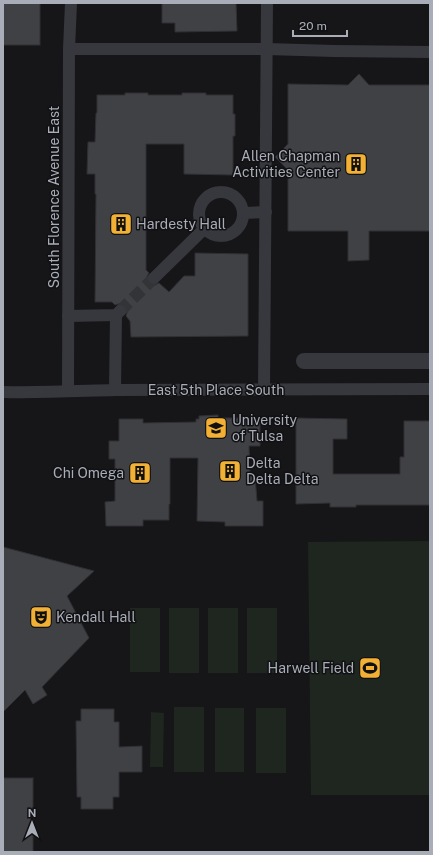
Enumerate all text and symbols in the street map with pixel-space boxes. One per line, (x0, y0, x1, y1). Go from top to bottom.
scale bar (293, 12, 347, 38)
text: 20 m (299, 19, 327, 33)
street label: South Florence Avenue East (46, 106, 62, 288)
place label: Allen Chapman Activities Center (232, 148, 340, 180)
building icon: Allen Chapman Activities Center (343, 151, 369, 177)
building icon: Hardesty Hall (108, 211, 134, 237)
place label: Hardesty Hall (136, 216, 226, 232)
street label: East 5th Place South (148, 382, 284, 398)
place label: University of Tulsa (232, 412, 298, 444)
school or university icon: University of Tulsa (203, 415, 229, 441)
place label: Delta Delta Delta (246, 455, 318, 487)
building icon: Delta Delta Delta (217, 458, 243, 484)
building icon: Chi Omega (127, 460, 153, 486)
place label: Chi Omega (53, 465, 124, 481)
theatre icon: Kendall Hall (28, 604, 54, 630)
place label: Kendall Hall (56, 609, 136, 625)
sports icon: Harwell Field (357, 655, 383, 681)
place label: Harwell Field (268, 660, 354, 676)
north arrow (12, 803, 52, 843)
text: N (28, 807, 36, 819)

